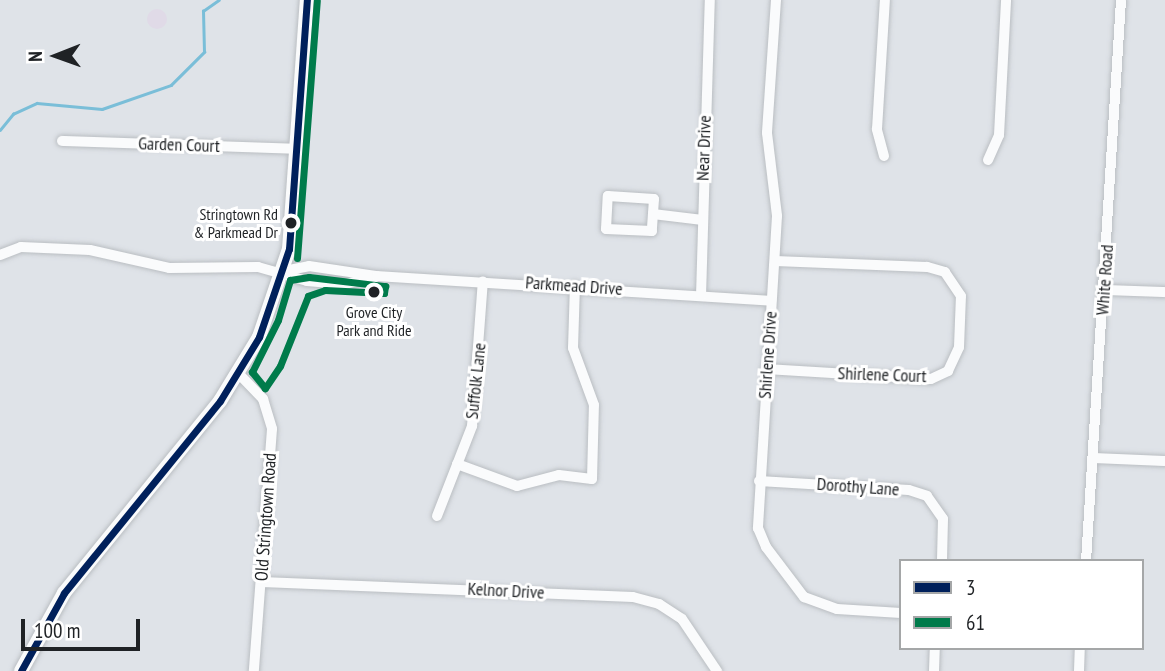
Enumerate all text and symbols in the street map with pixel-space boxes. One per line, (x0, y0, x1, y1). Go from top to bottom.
north arrow (21, 21, 91, 91)
text: N (23, 51, 47, 62)
street label: Near Drive (692, 115, 716, 181)
street label: Garden Court (138, 133, 220, 157)
place label: Stringtown Rd & Parkmead Dr (194, 204, 278, 242)
marker: Stringtown Rd & Parkmead Dr (284, 216, 298, 230)
street label: White Road (1092, 244, 1118, 316)
street label: Parkmead Drive (525, 272, 623, 300)
marker: Grove City Park and Ride (367, 285, 381, 299)
place label: Grove City Park and Ride (336, 302, 412, 340)
street label: Shirlene Drive (754, 310, 782, 400)
street label: Suffolk Lane (461, 342, 491, 420)
street label: Shirlene Court (837, 363, 927, 387)
street label: Old Stringtown Road (251, 452, 281, 582)
street label: Dorothy Lane (816, 473, 900, 501)
legend (899, 559, 1144, 650)
text: 3 (966, 574, 975, 601)
street label: Kelnor Drive (467, 578, 545, 604)
scale bar (24, 604, 144, 648)
text: 61 (966, 609, 985, 636)
text: 100 m (34, 617, 80, 644)

